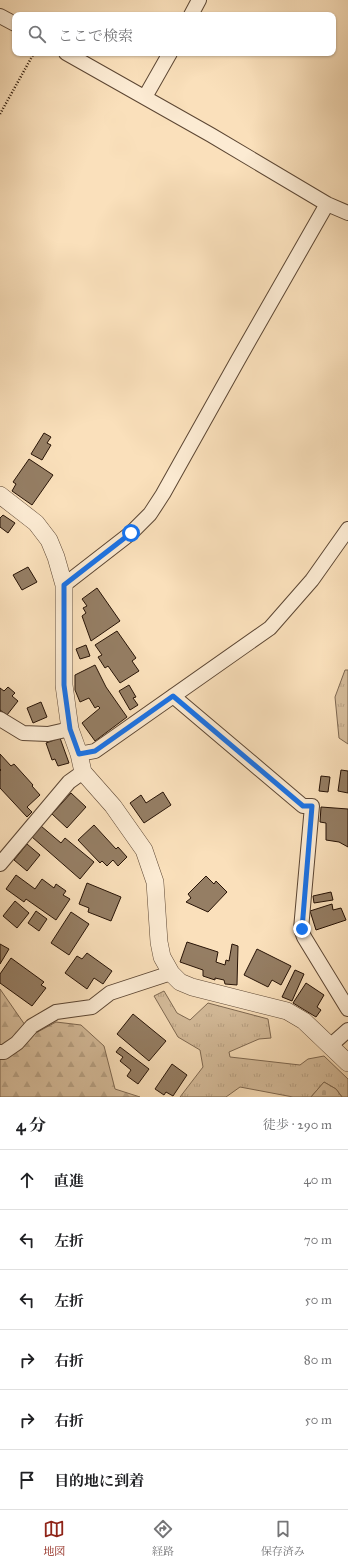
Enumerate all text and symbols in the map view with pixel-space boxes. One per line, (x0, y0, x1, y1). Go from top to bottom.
search box (12, 12, 336, 56)
icon: search (26, 23, 48, 45)
text: ここで検索 (58, 27, 133, 45)
route start (122, 524, 140, 542)
route end (293, 920, 311, 938)
text: 4 分 (16, 1115, 46, 1136)
text: 徒歩 · 290 m (263, 1117, 332, 1133)
icon: ahead (16, 1169, 38, 1191)
text: 直進 (54, 1172, 84, 1190)
text: 40 m (303, 1172, 332, 1188)
icon: left (16, 1229, 38, 1251)
text: 左折 (54, 1232, 84, 1250)
text: 70 m (304, 1232, 332, 1248)
icon: left (16, 1289, 38, 1311)
text: 左折 (54, 1292, 84, 1310)
text: 50 m (305, 1292, 332, 1308)
icon: right (16, 1349, 38, 1371)
text: 右折 (54, 1352, 84, 1370)
text: 80 m (304, 1352, 332, 1368)
icon: right (16, 1409, 38, 1431)
text: 右折 (54, 1412, 84, 1430)
text: 50 m (305, 1412, 332, 1428)
icon: arrive (16, 1469, 38, 1491)
text: 目的地に到着 (54, 1472, 144, 1490)
tab: 地図 (43, 1518, 65, 1558)
tab: 経路 (152, 1518, 174, 1558)
tab: 保存済み (261, 1518, 305, 1558)

